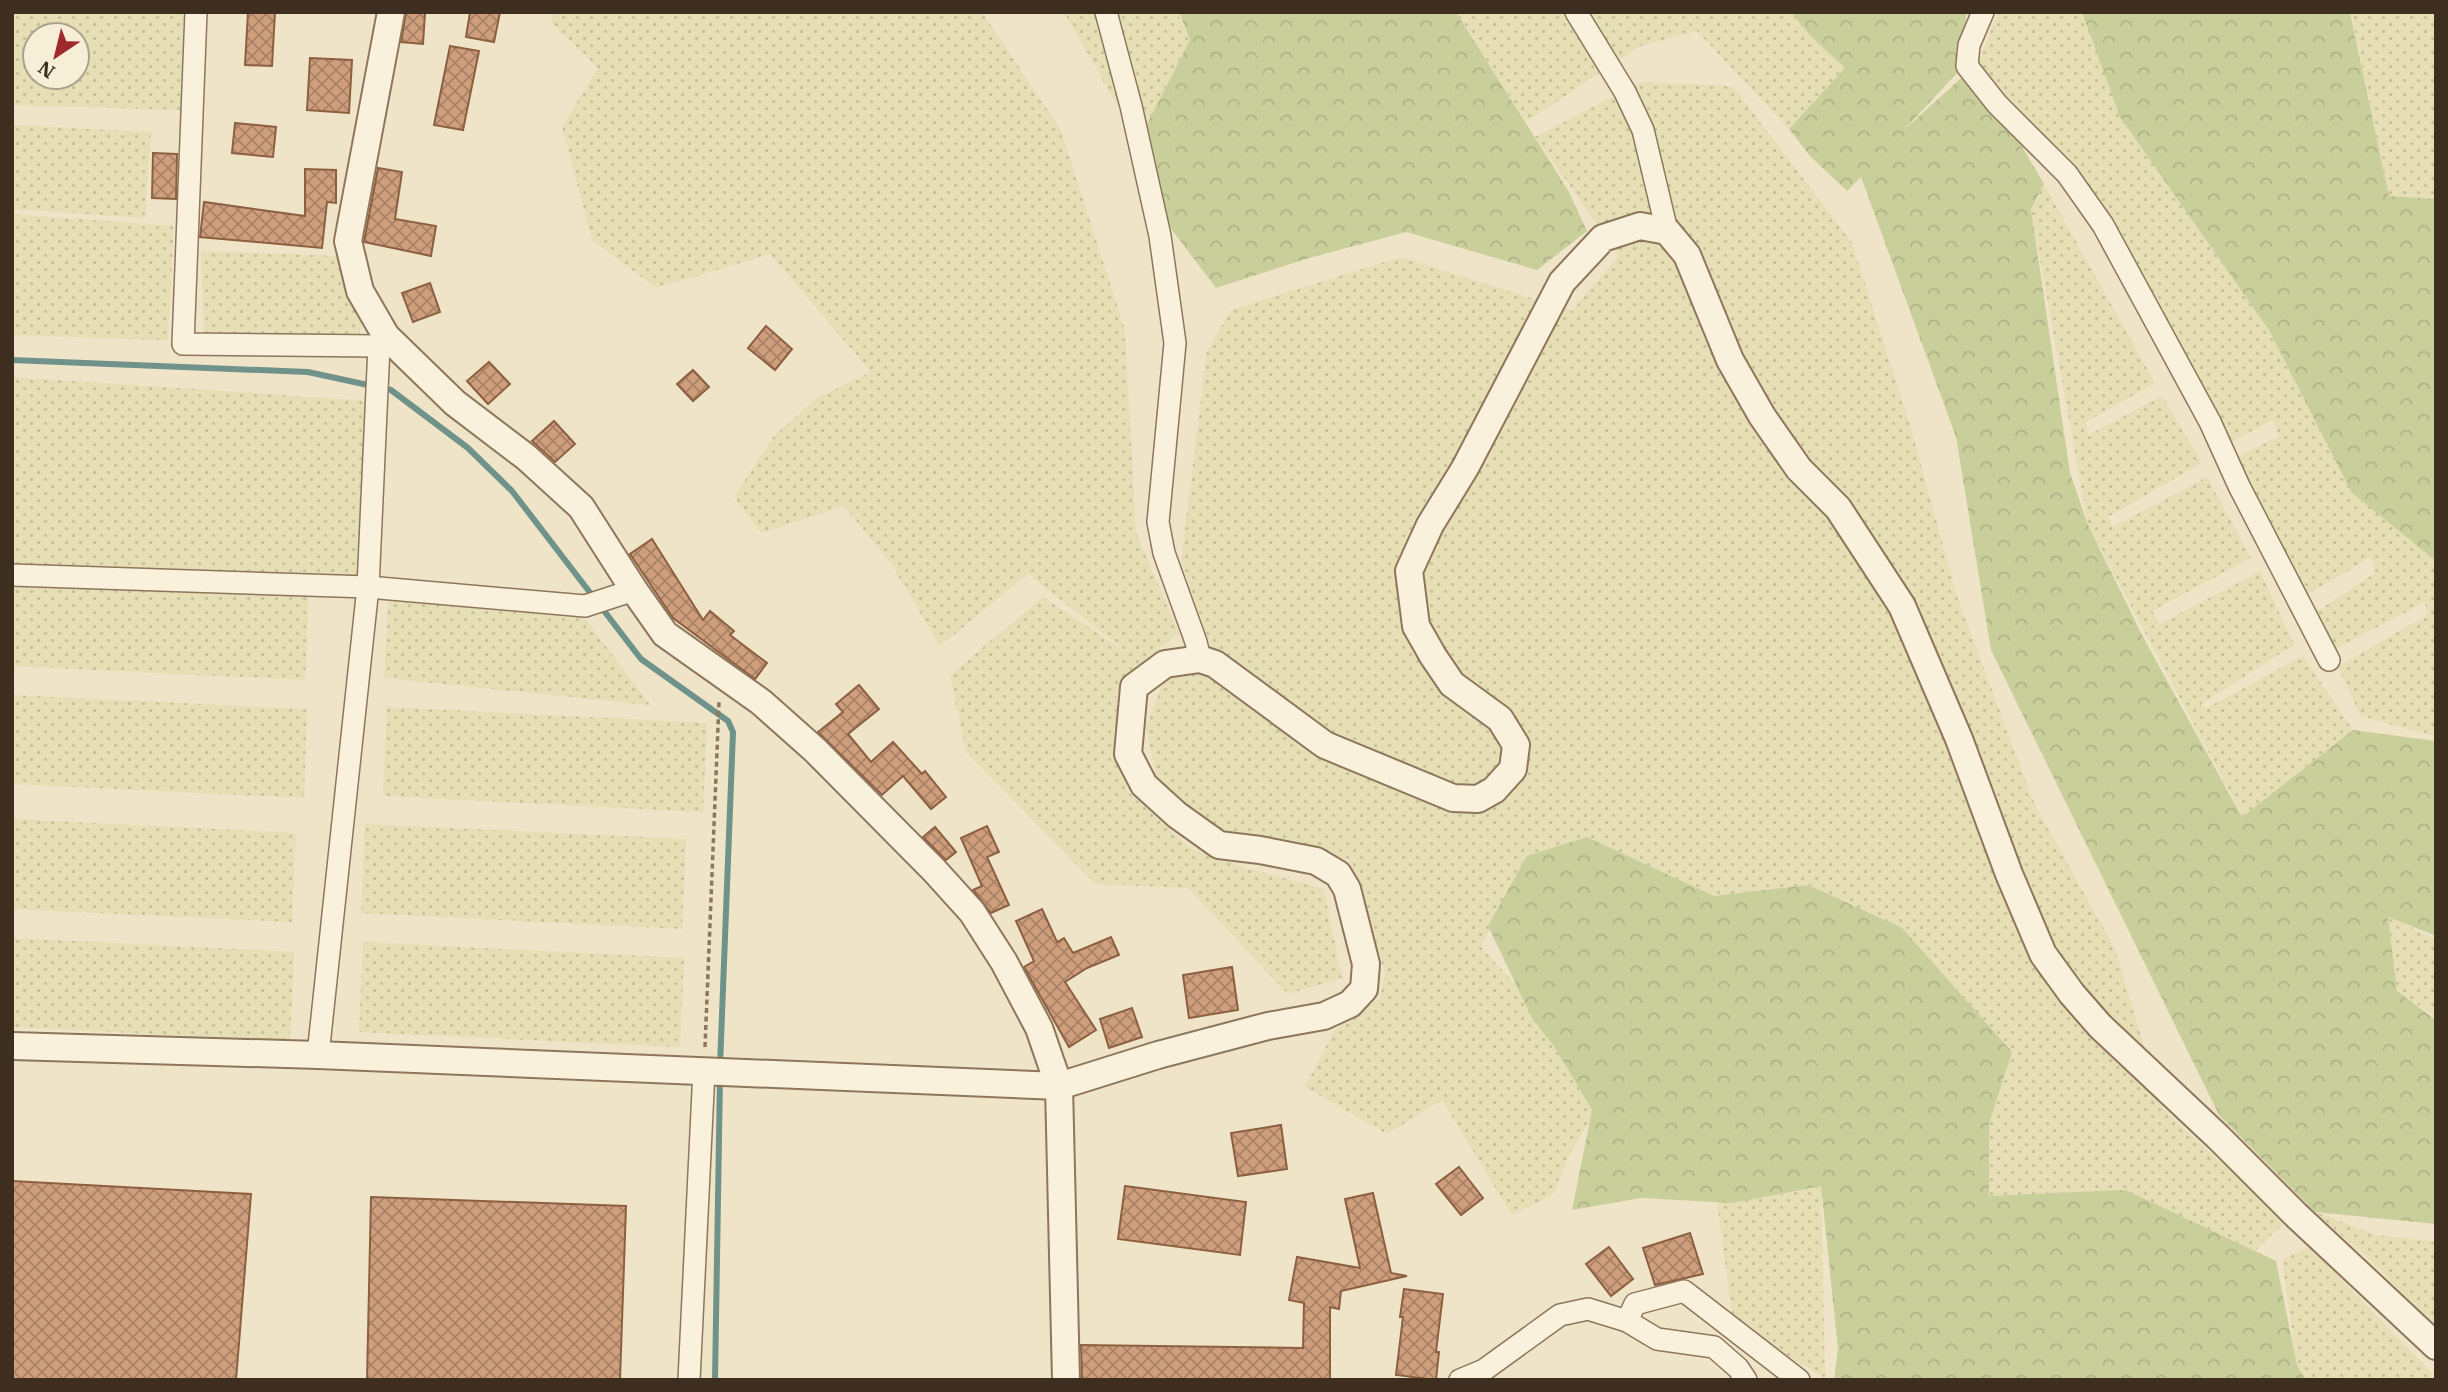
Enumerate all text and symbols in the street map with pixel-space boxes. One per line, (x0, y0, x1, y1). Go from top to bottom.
north arrow (21, 21, 91, 91)
text: N (33, 56, 59, 84)

